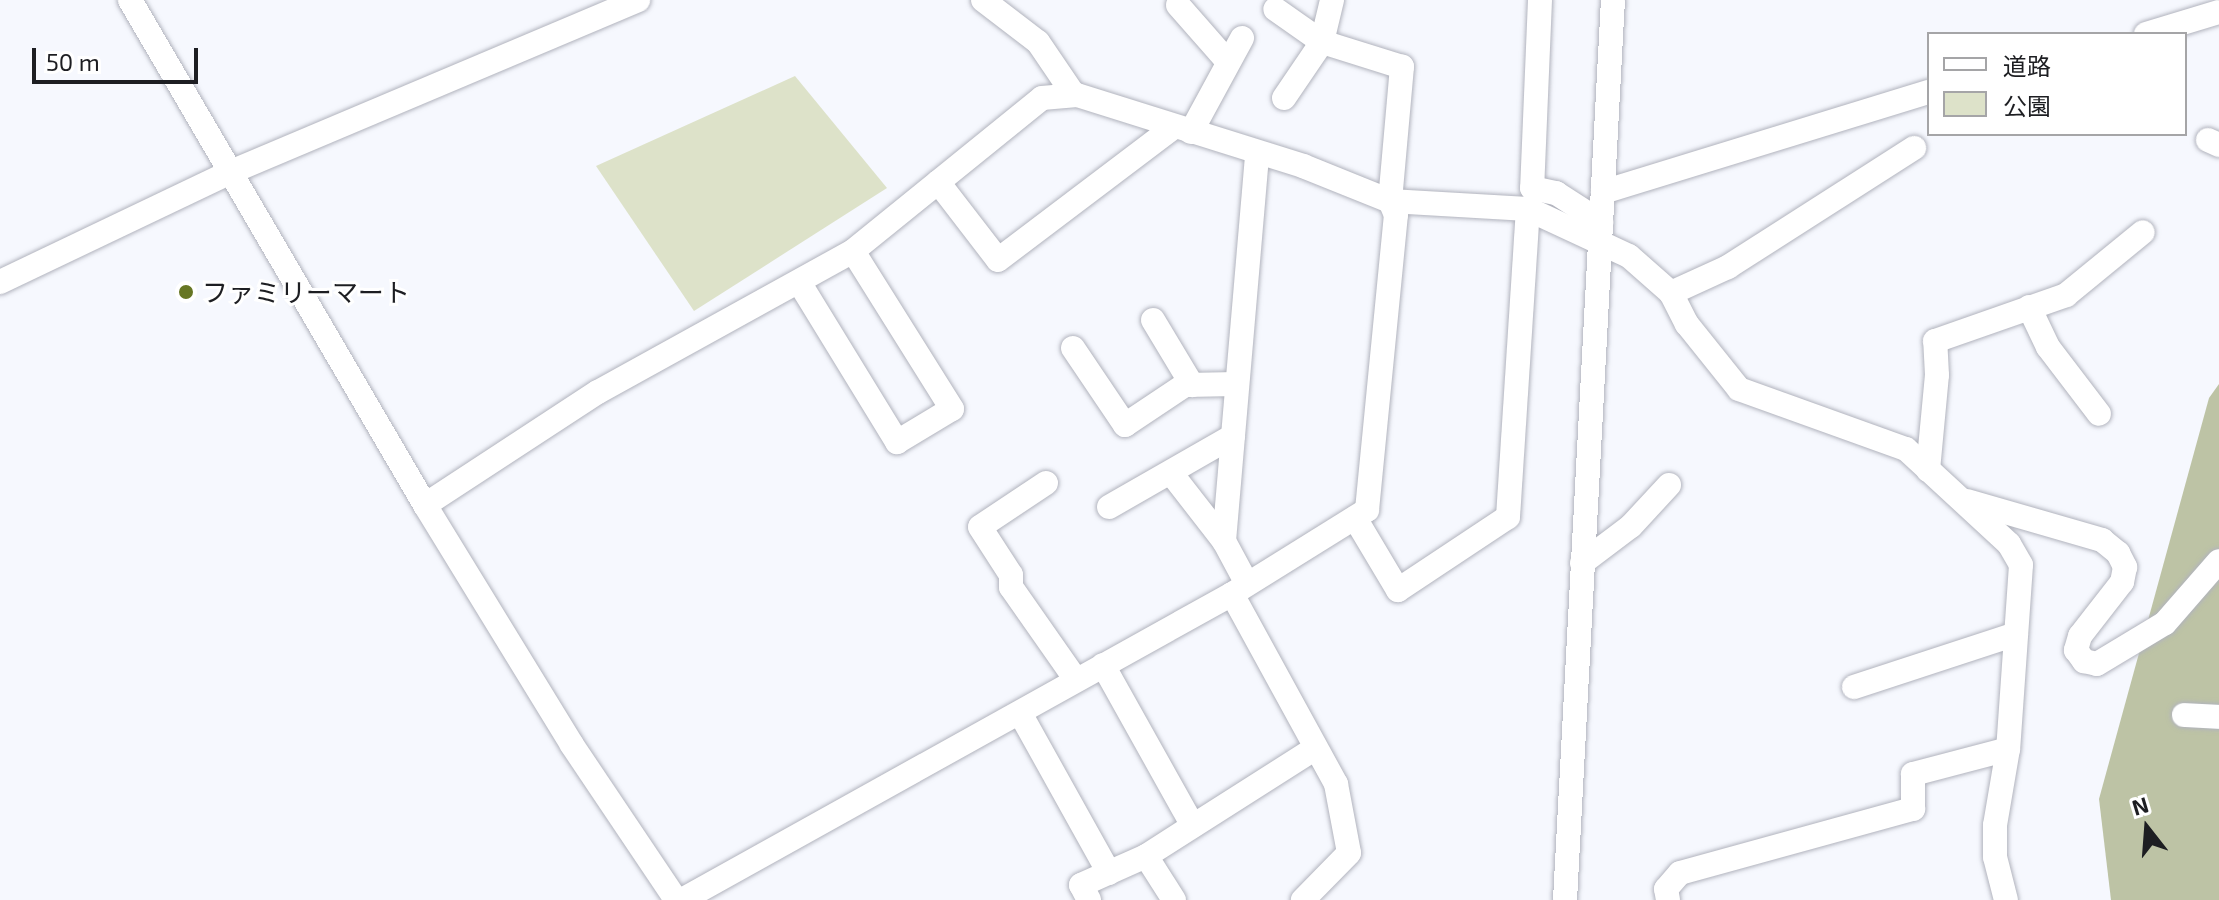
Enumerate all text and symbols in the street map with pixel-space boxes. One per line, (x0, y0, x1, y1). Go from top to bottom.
scale bar (36, 32, 202, 82)
legend (1927, 32, 2187, 136)
text: 50 m (46, 47, 100, 76)
text: 道路 (2003, 51, 2051, 80)
text: 公園 (2003, 91, 2051, 120)
place label: ファミリーマート (202, 276, 410, 308)
marker: ファミリーマート (177, 283, 195, 301)
north arrow (2107, 788, 2187, 868)
text: N (2129, 790, 2151, 820)

